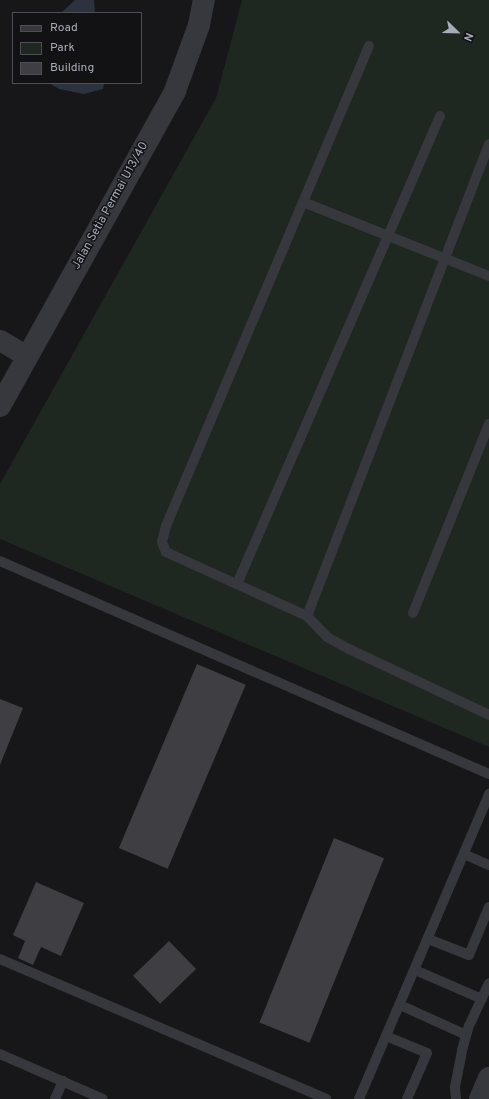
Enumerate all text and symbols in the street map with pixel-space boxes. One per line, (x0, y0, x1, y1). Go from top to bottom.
legend (12, 12, 142, 84)
north arrow (437, 12, 477, 52)
text: Road (50, 20, 78, 36)
text: N (460, 30, 476, 43)
text: Park (50, 40, 75, 56)
text: Building (50, 60, 94, 76)
street label: Jalan Setia Permai U13/40 (70, 140, 152, 272)

